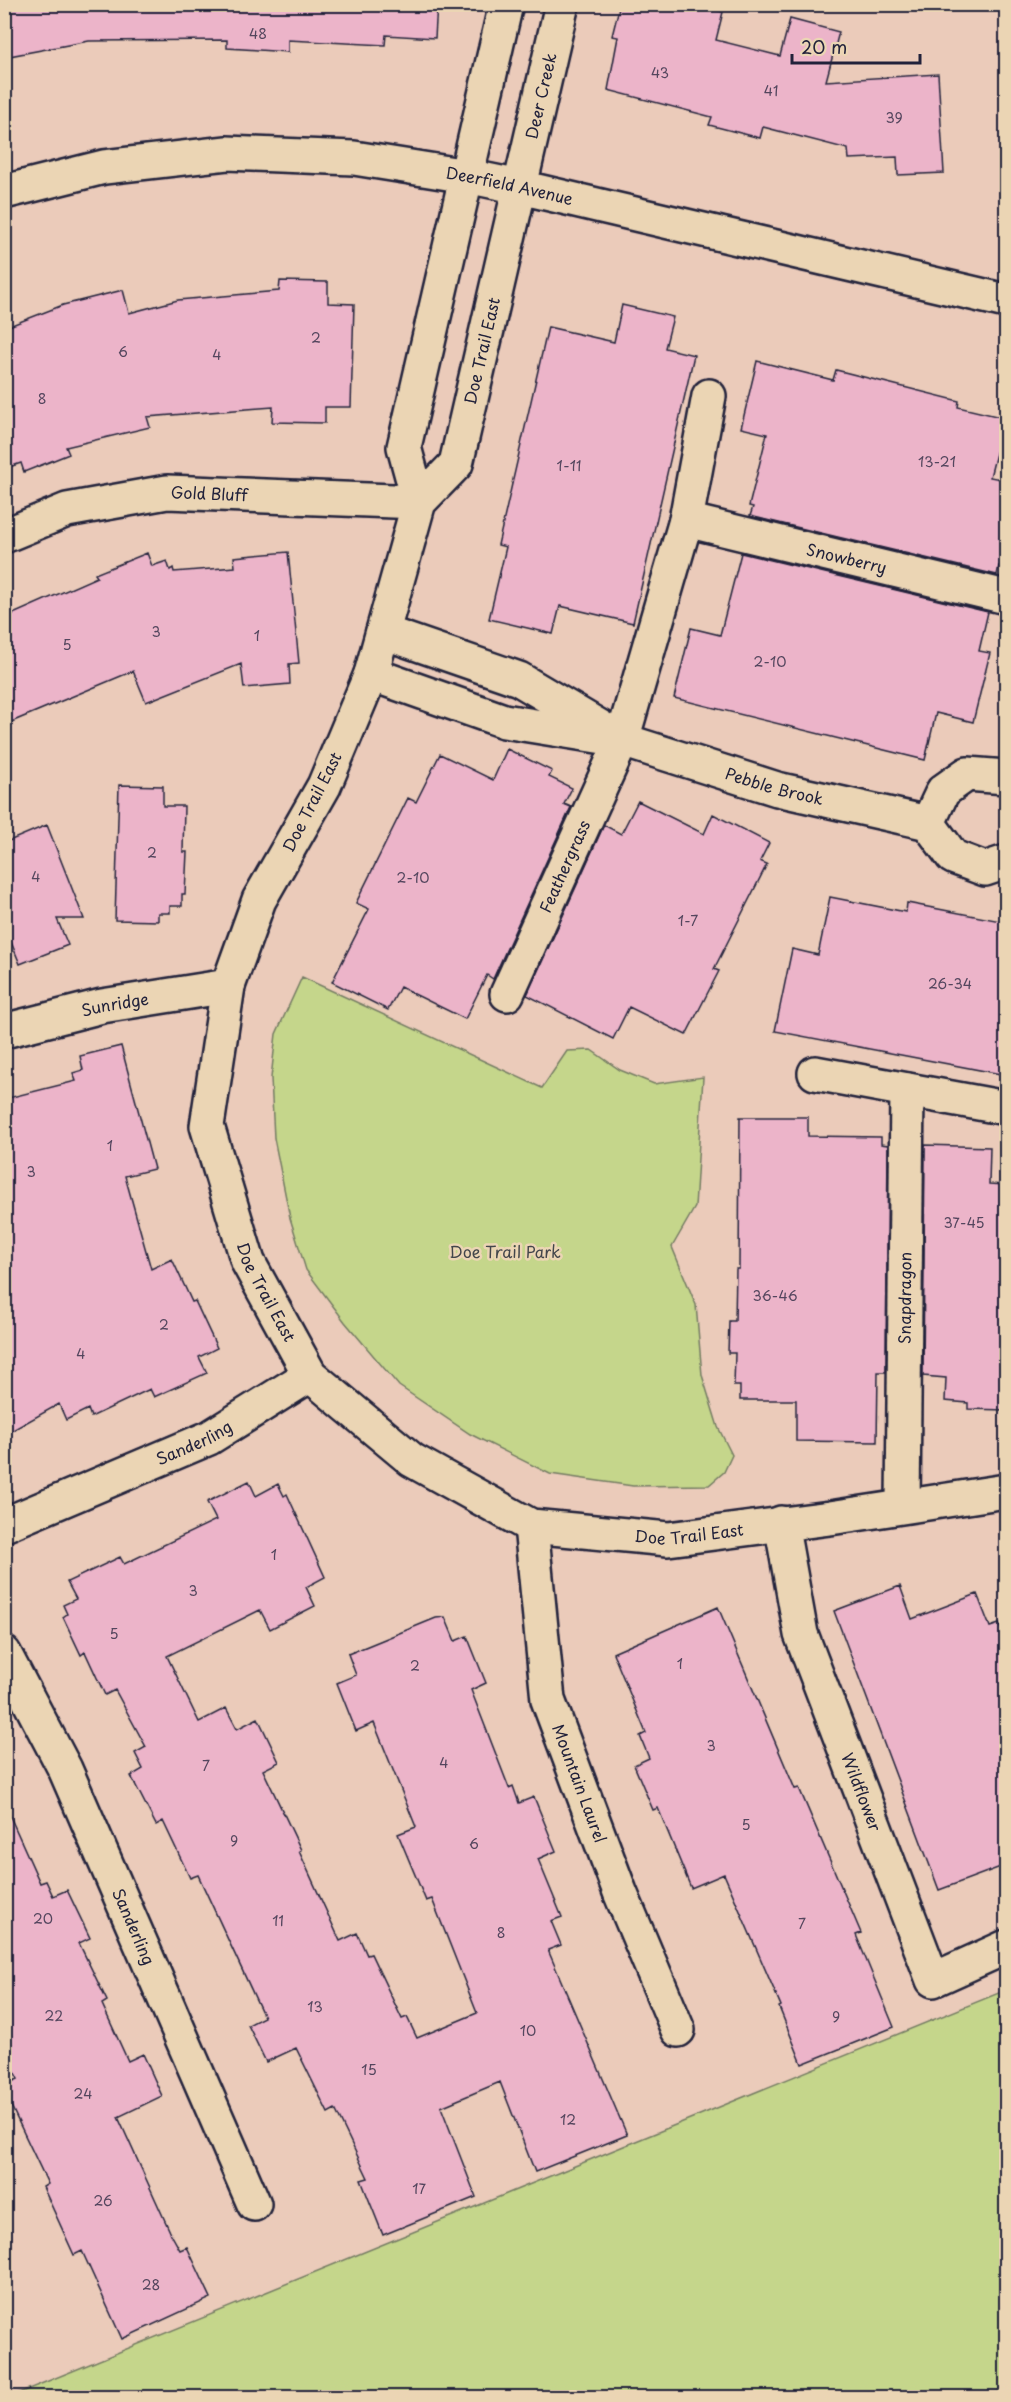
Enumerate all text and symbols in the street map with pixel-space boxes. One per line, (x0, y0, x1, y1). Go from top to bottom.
house number: 48 (249, 23, 267, 44)
scale bar (792, 27, 920, 65)
text: 20 m (801, 33, 847, 60)
street label: Deer Creek (518, 50, 562, 141)
house number: 43 (651, 62, 669, 83)
house number: 41 (764, 80, 778, 101)
house number: 39 (885, 107, 903, 128)
street label: Deerfield Avenue (444, 160, 576, 210)
street label: Doe Trail East (457, 295, 505, 407)
house number: 2 (311, 327, 321, 348)
house number: 6 (118, 341, 128, 362)
house number: 4 (212, 344, 222, 365)
house number: 8 (38, 388, 46, 409)
house number: 13-21 (918, 451, 956, 472)
house number: 1-11 (557, 455, 581, 476)
street label: Gold Bluff (170, 479, 250, 506)
street label: Snowberry (804, 536, 889, 579)
house number: 3 (151, 621, 161, 642)
house number: 1 (254, 625, 260, 646)
house number: 5 (62, 634, 72, 655)
house number: 2-10 (753, 651, 787, 672)
street label: Doe Trail East (276, 747, 347, 856)
street label: Pebble Brook (723, 760, 826, 810)
street label: Feathergrass (532, 816, 595, 916)
house number: 2 (147, 842, 157, 863)
house number: 4 (31, 866, 41, 887)
house number: 2-10 (396, 867, 430, 888)
house number: 1-7 (678, 910, 698, 931)
house number: 26-34 (928, 973, 972, 994)
street label: Sunridge (78, 986, 150, 1022)
house number: 1 (107, 1135, 113, 1156)
house number: 3 (26, 1161, 36, 1182)
house number: 37-45 (943, 1212, 985, 1233)
street label: Doe Trail East (232, 1239, 302, 1346)
park label: Doe Trail Park (449, 1239, 561, 1263)
street label: Snapdragon (892, 1252, 916, 1344)
house number: 36-46 (752, 1285, 798, 1306)
house number: 2 (159, 1314, 169, 1335)
house number: 4 (76, 1343, 86, 1364)
street label: Sanderling (152, 1414, 236, 1470)
street label: Doe Trail East (634, 1516, 745, 1550)
house number: 1 (271, 1544, 277, 1565)
house number: 3 (188, 1580, 198, 1601)
house number: 5 (109, 1623, 119, 1644)
house number: 1 (677, 1653, 683, 1674)
house number: 2 (410, 1655, 420, 1676)
street label: Mountain Laurel (547, 1720, 613, 1846)
house number: 3 (706, 1735, 716, 1756)
street label: Wildflower (836, 1749, 888, 1835)
house number: 4 (439, 1752, 449, 1773)
house number: 7 (202, 1755, 210, 1776)
house number: 5 (741, 1814, 751, 1835)
house number: 9 (230, 1830, 238, 1851)
house number: 6 (469, 1833, 479, 1854)
street label: Sanderling (107, 1884, 162, 1969)
house number: 20 (33, 1908, 53, 1929)
house number: 11 (272, 1910, 284, 1931)
house number: 7 (798, 1913, 806, 1934)
house number: 8 (497, 1922, 505, 1943)
house number: 13 (307, 1996, 323, 2017)
house number: 22 (45, 2005, 63, 2026)
house number: 9 (832, 2006, 840, 2027)
house number: 10 (520, 2020, 536, 2041)
house number: 15 (361, 2059, 377, 2080)
house number: 24 (74, 2083, 92, 2104)
house number: 12 (560, 2109, 576, 2130)
house number: 17 (412, 2178, 426, 2199)
house number: 26 (93, 2190, 113, 2211)
house number: 28 (142, 2274, 160, 2295)

